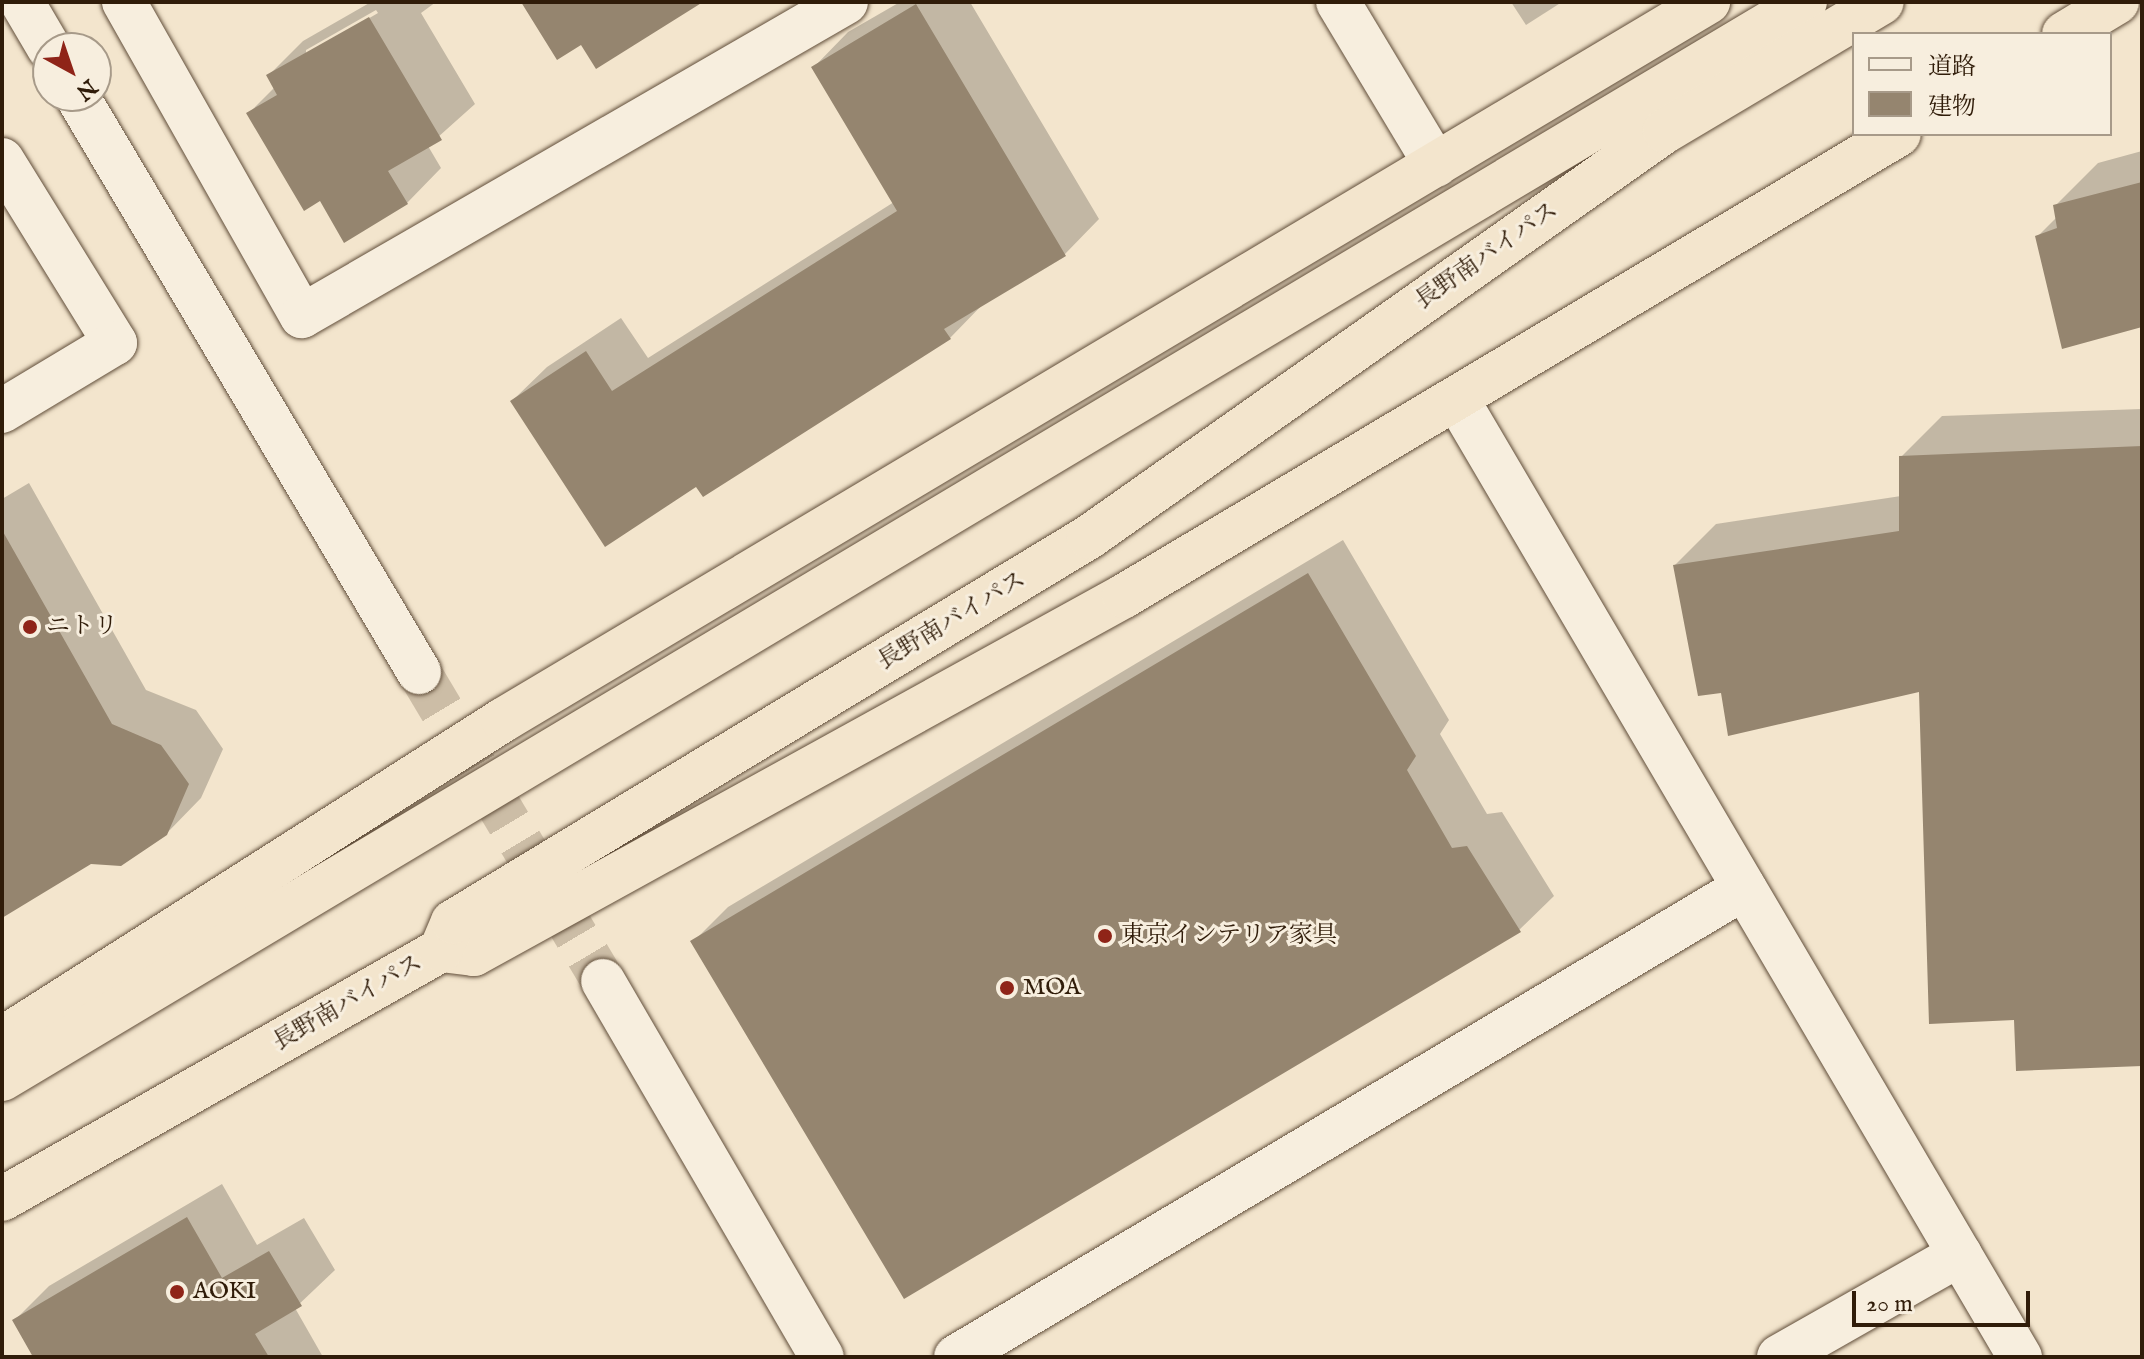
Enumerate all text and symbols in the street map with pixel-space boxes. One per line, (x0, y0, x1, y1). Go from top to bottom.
north arrow (32, 32, 112, 112)
legend (1852, 32, 2112, 136)
text: 道路 (1928, 52, 1976, 83)
text: N (70, 72, 102, 106)
text: 建物 (1928, 92, 1976, 123)
street label: 長野南バイパス (1410, 196, 1564, 316)
street label: 長野南バイパス (873, 565, 1031, 677)
place label: ニトリ (46, 613, 118, 641)
marker: ニトリ (21, 618, 39, 636)
place label: 東京インテリア家具 (1121, 922, 1337, 950)
marker: 東京インテリア家具 (1096, 927, 1114, 945)
street label: 長野南バイパス (268, 949, 428, 1057)
place label: MOA (1023, 974, 1081, 1002)
marker: MOA (998, 979, 1016, 997)
scale bar (1856, 1275, 2034, 1325)
place label: AOKI (193, 1278, 256, 1306)
marker: AOKI (168, 1283, 186, 1301)
text: 20 m (1866, 1289, 1913, 1320)

